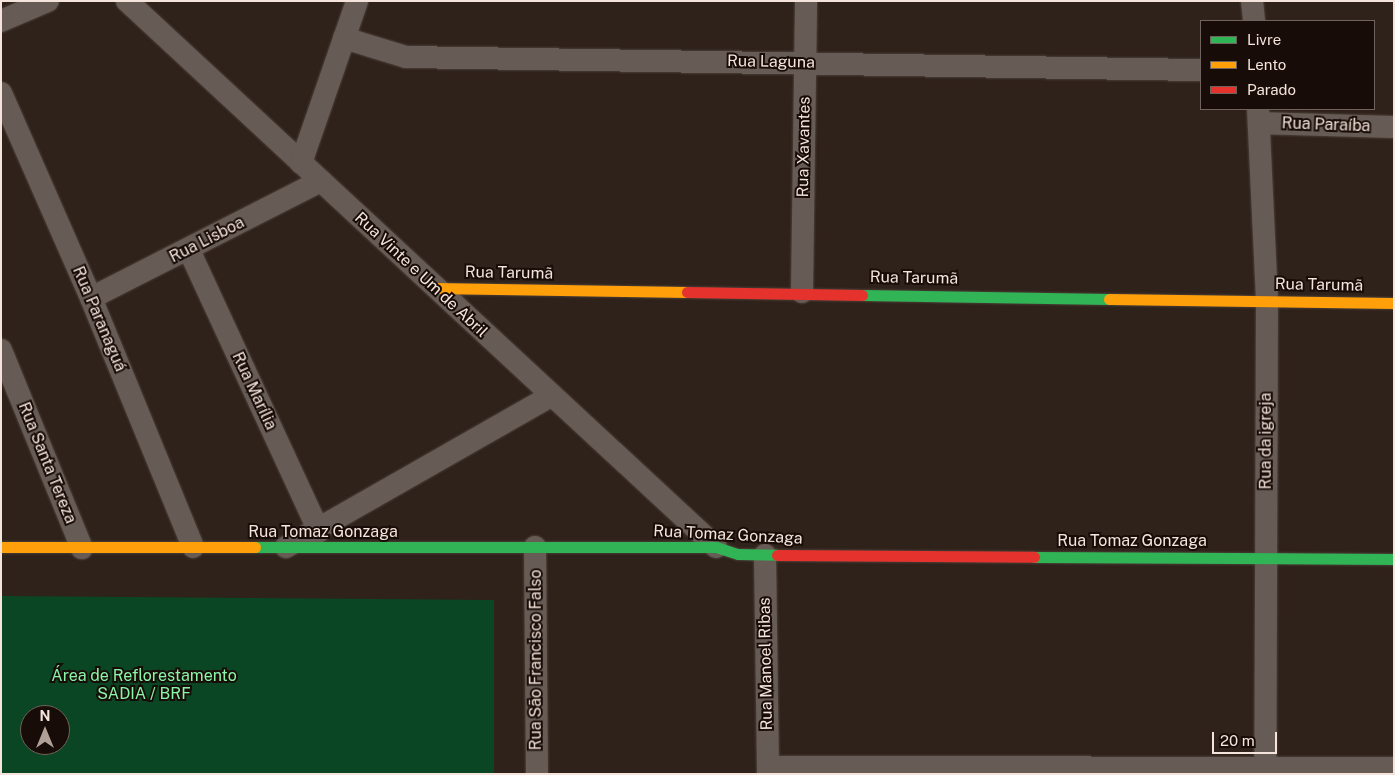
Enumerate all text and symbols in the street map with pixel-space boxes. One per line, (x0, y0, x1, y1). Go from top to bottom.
legend (1200, 20, 1375, 110)
text: Livre (1247, 31, 1281, 48)
street label: Rua Laguna (727, 52, 815, 72)
text: Lento (1247, 56, 1286, 73)
text: Parado (1247, 81, 1296, 98)
street label: Rua Xavantes (794, 96, 814, 198)
street label: Rua Paraíba (1281, 114, 1371, 136)
street label: Rua Vinte e Um de Abril (350, 208, 492, 342)
street label: Rua Lisboa (166, 213, 248, 267)
street label: Rua Tarumã (465, 263, 553, 283)
street label: Rua Paranaguá (68, 264, 130, 374)
street label: Rua Tarumã (870, 268, 958, 288)
street label: Rua Tarumã (1275, 275, 1363, 295)
street label: Rua Marília (228, 349, 280, 433)
street label: Rua da igreja (1256, 392, 1276, 490)
street label: Rua Santa Tereza (14, 400, 80, 526)
street label: Rua Tomaz Gonzaga (248, 522, 398, 542)
street label: Rua Tomaz Gonzaga (653, 522, 803, 548)
street label: Rua Tomaz Gonzaga (1057, 531, 1207, 551)
street label: Rua São Francisco Falso (526, 570, 546, 750)
street label: Rua Manoel Ribas (755, 597, 777, 731)
park label: Área de Reflorestamento SADIA / BRF (51, 666, 237, 704)
north arrow (20, 705, 70, 755)
text: N (40, 708, 50, 724)
scale bar (1215, 722, 1280, 754)
text: 20 m (1220, 732, 1255, 749)

